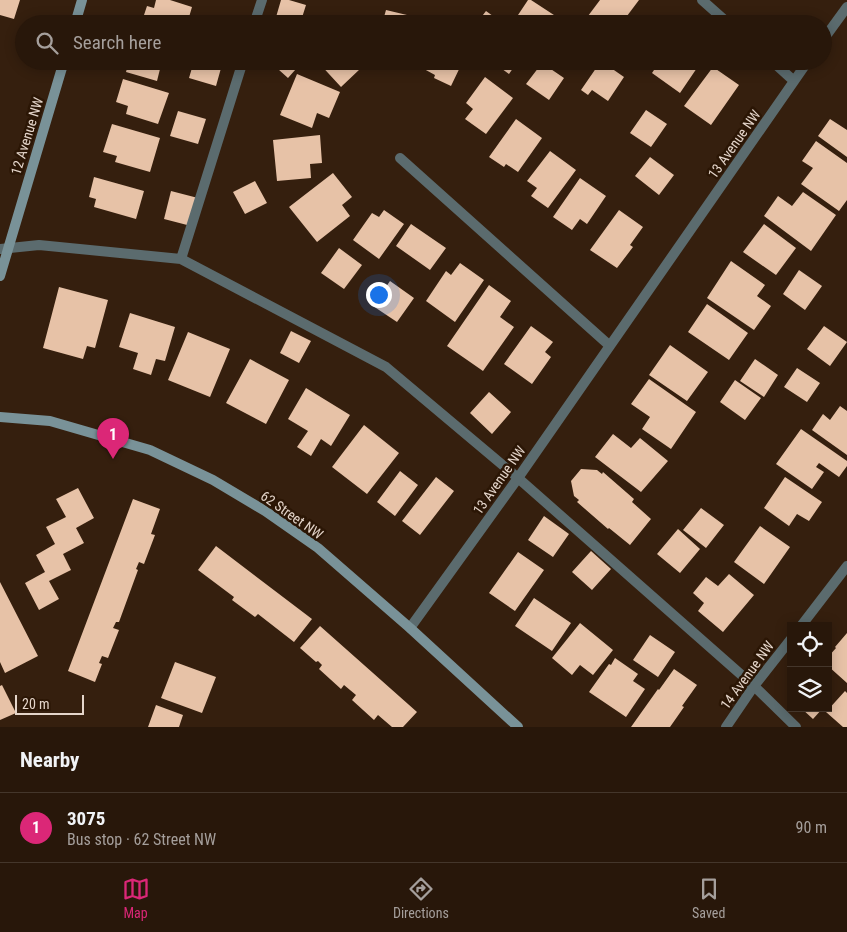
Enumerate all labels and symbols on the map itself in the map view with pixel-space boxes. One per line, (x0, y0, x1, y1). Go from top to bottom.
street label: 12 Avenue NW (8, 95, 46, 177)
street label: 13 Avenue NW (705, 106, 764, 181)
your location (366, 282, 392, 308)
pin: 1 (97, 418, 129, 459)
street label: 13 Avenue NW (470, 442, 529, 517)
street label: 62 Street NW (258, 488, 327, 543)
street label: 14 Avenue NW (717, 638, 777, 712)
scale bar (15, 692, 84, 715)

